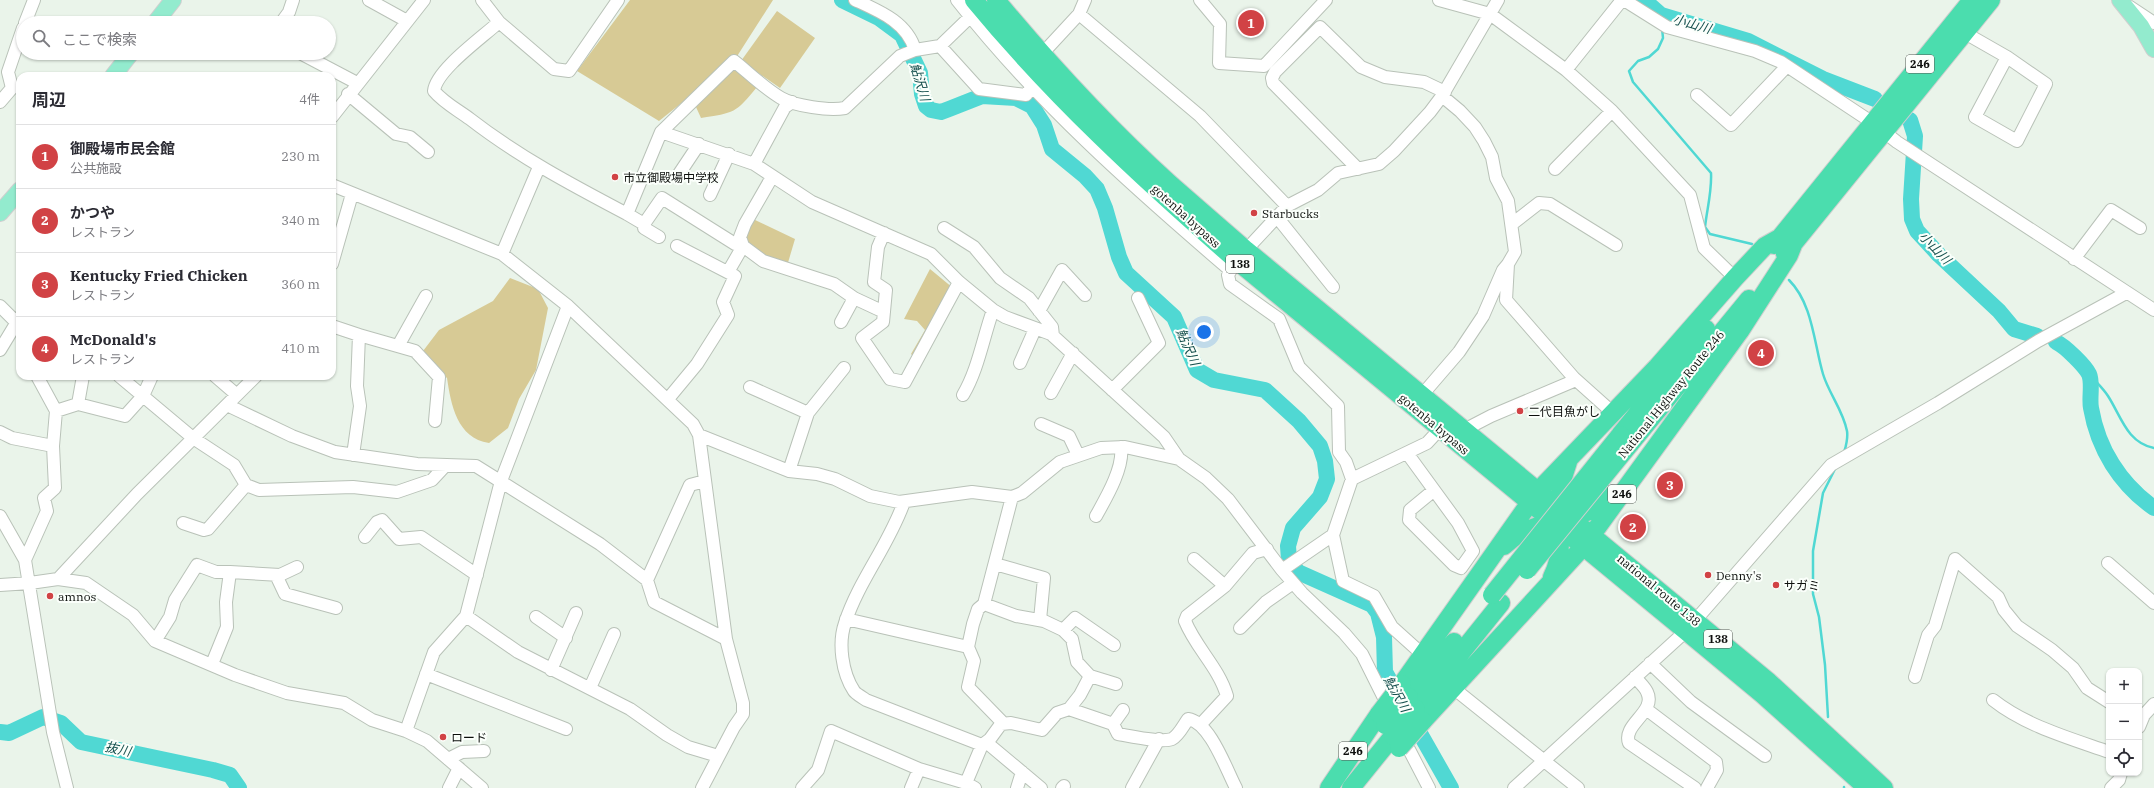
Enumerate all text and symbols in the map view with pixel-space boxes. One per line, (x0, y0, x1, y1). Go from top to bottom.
pin: 1 (1238, 8, 1264, 38)
water label: 小山川 (1671, 10, 1715, 38)
search box (16, 16, 336, 60)
icon: search (30, 27, 52, 49)
text: ここで検索 (62, 30, 137, 49)
road number: 246 (1906, 55, 1934, 73)
water label: 鮎沢川 (906, 61, 934, 105)
text: 周辺 (32, 89, 66, 111)
text: 4件 (299, 91, 320, 108)
text: 御殿場市民会館 (70, 139, 175, 158)
text: 1 (41, 148, 49, 165)
text: 230 m (281, 148, 320, 165)
text: 公共施設 (70, 160, 122, 177)
place label: 市立御殿場中学校 (623, 170, 719, 185)
marker: 市立御殿場中学校 (610, 172, 620, 182)
street label: gotenba bypass (1148, 181, 1224, 251)
text: かつや (70, 203, 115, 222)
place label: Starbucks (1262, 206, 1319, 221)
marker: Starbucks (1249, 208, 1259, 218)
text: 2 (41, 212, 49, 229)
text: 340 m (281, 212, 320, 229)
text: レストラン (70, 224, 135, 241)
water label: 小山川 (1915, 228, 1956, 269)
road number: 138 (1226, 255, 1254, 273)
text: Kentucky Fried Chicken (70, 266, 248, 285)
text: 3 (41, 276, 49, 293)
text: 360 m (281, 276, 320, 293)
text: レストラン (70, 287, 135, 304)
your location (1194, 322, 1214, 342)
water label: 鮎沢川 (1172, 326, 1205, 370)
street label: National Highway Route 246 (1615, 327, 1727, 461)
text: McDonald's (70, 330, 156, 349)
pin: 4 (1748, 338, 1774, 368)
text: 4 (41, 340, 49, 357)
text: 410 m (281, 340, 320, 357)
text: レストラン (70, 351, 135, 368)
street label: gotenba bypass (1396, 390, 1472, 458)
place label: 二代目魚がし (1528, 404, 1600, 419)
marker: 二代目魚がし (1515, 406, 1525, 416)
pin: 3 (1657, 470, 1683, 500)
road number: 246 (1608, 485, 1636, 503)
pin: 2 (1620, 512, 1646, 542)
street label: national route 138 (1614, 551, 1704, 629)
place label: Denny's (1716, 568, 1762, 583)
marker: Denny's (1703, 570, 1713, 580)
place label: サガミ (1784, 578, 1820, 593)
marker: サガミ (1771, 580, 1781, 590)
place label: amnos (58, 589, 96, 604)
marker: amnos (45, 591, 55, 601)
road number: 138 (1704, 630, 1732, 648)
map controls (2106, 668, 2142, 776)
button: + (2106, 668, 2142, 704)
water label: 鮎沢川 (1380, 673, 1415, 717)
button: − (2106, 704, 2142, 740)
place label: ロード (451, 730, 487, 745)
marker: ロード (438, 732, 448, 742)
water label: 抜川 (104, 738, 134, 760)
button: locate (2106, 740, 2142, 776)
road number: 246 (1339, 742, 1367, 760)

